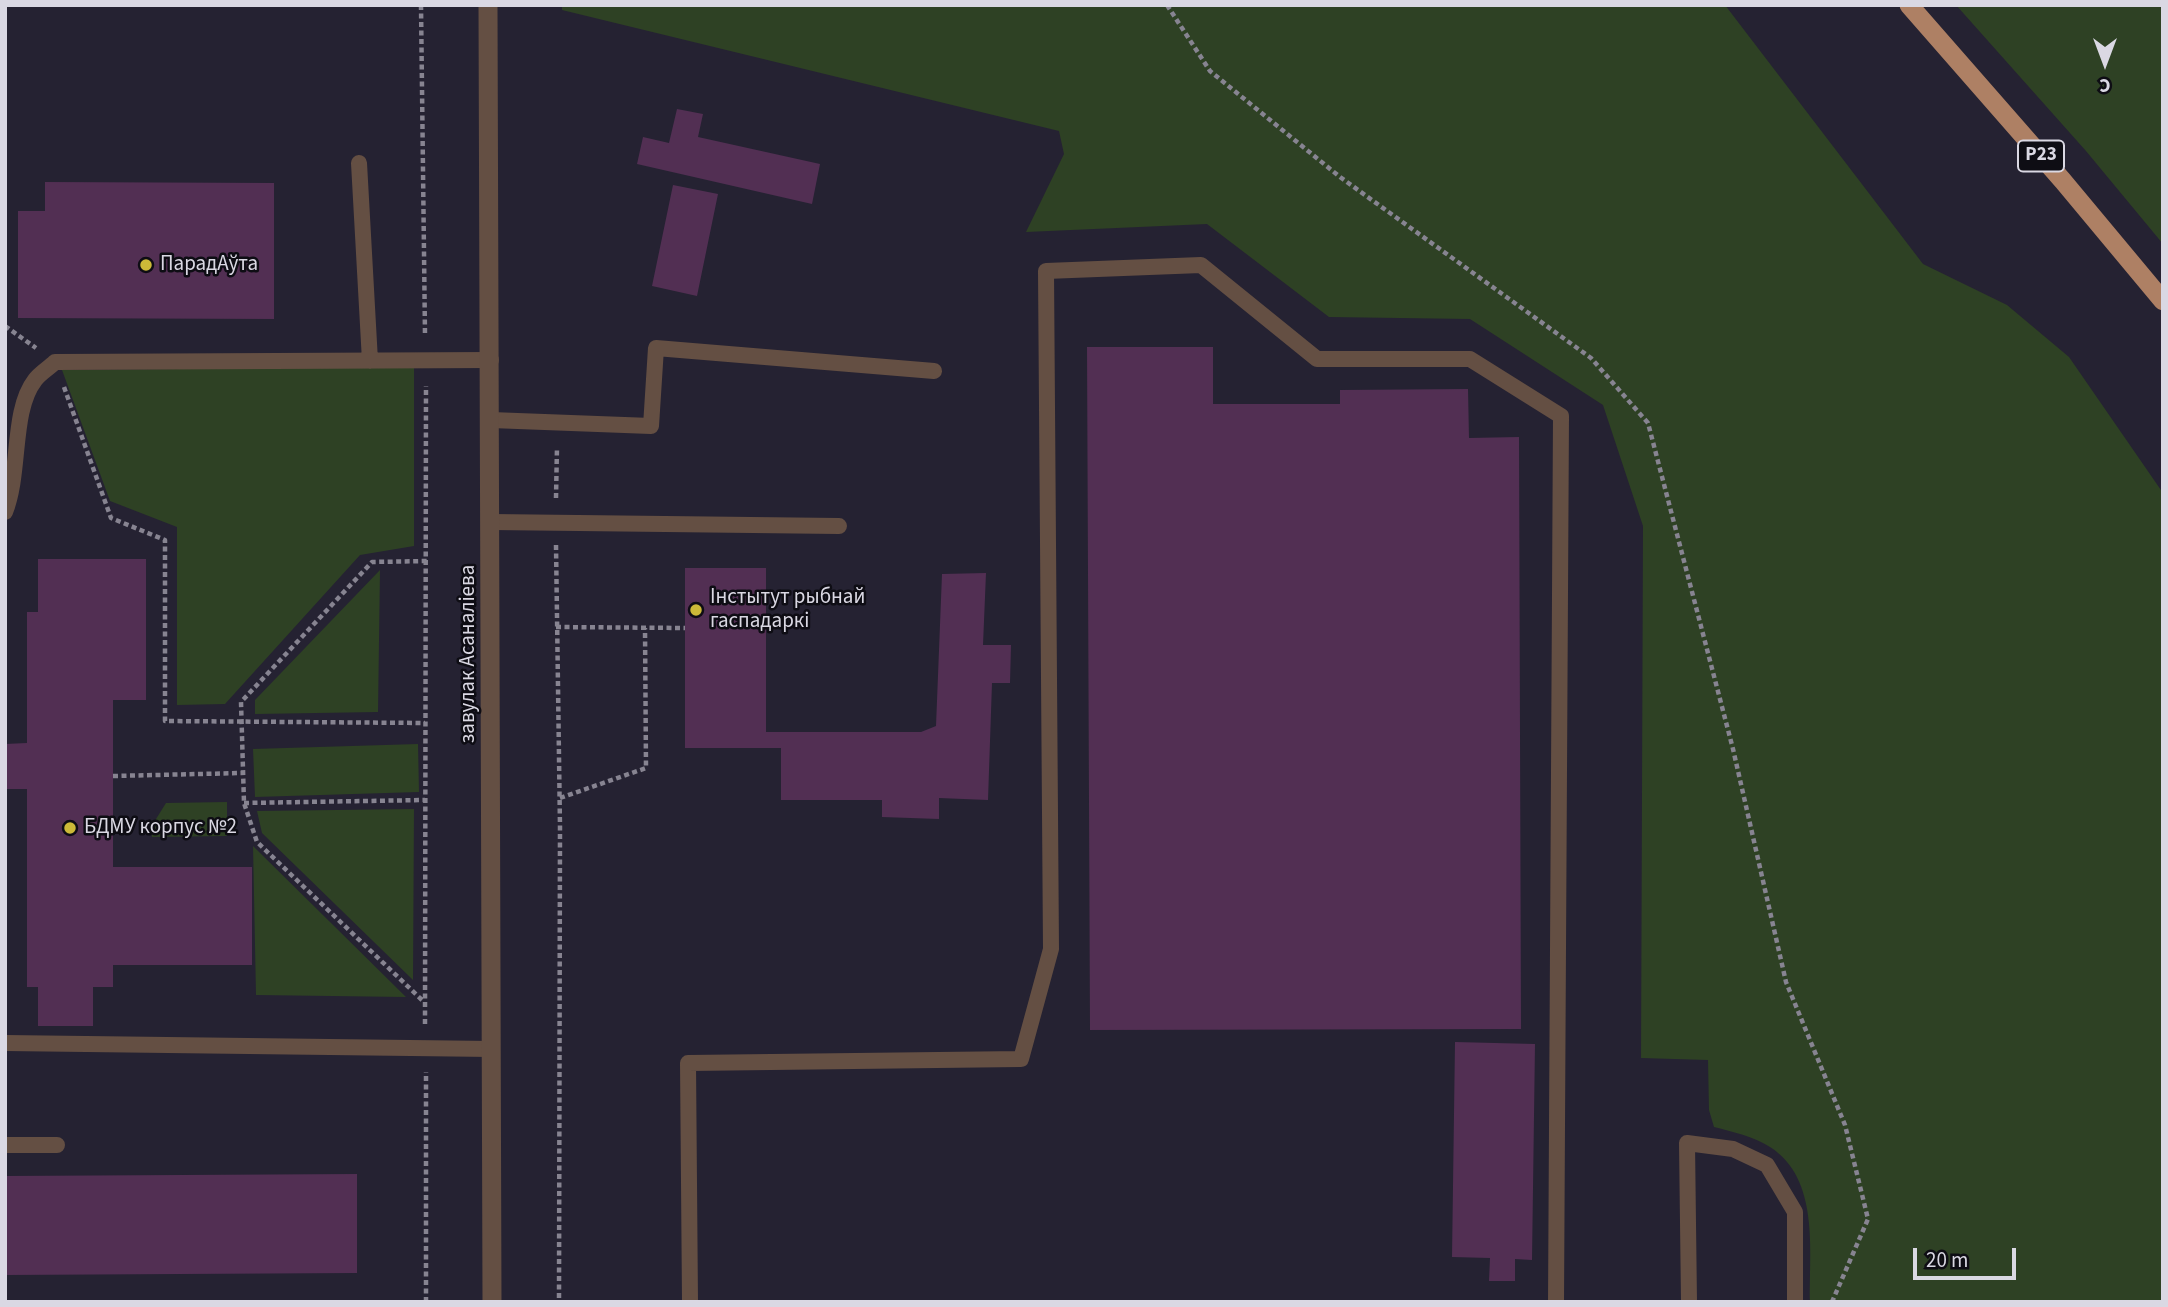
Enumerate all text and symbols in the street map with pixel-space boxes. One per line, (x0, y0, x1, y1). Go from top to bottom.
north arrow (2070, 28, 2140, 98)
text: С (2099, 71, 2111, 98)
road number: Р23 (2018, 140, 2064, 172)
place label: ПарадАўта (160, 252, 258, 278)
marker: ПарадАўта (138, 257, 154, 273)
street label: завулак Асаналіева (456, 565, 482, 743)
place label: Інстытут рыбнай гаспадаркі (710, 585, 865, 635)
marker: Інстытут рыбнай гаспадаркі (688, 602, 704, 618)
place label: БДМУ корпус №2 (84, 815, 237, 841)
marker: БДМУ корпус №2 (62, 820, 78, 836)
scale bar (1916, 1234, 2019, 1278)
text: 20 m (1926, 1245, 1968, 1275)

